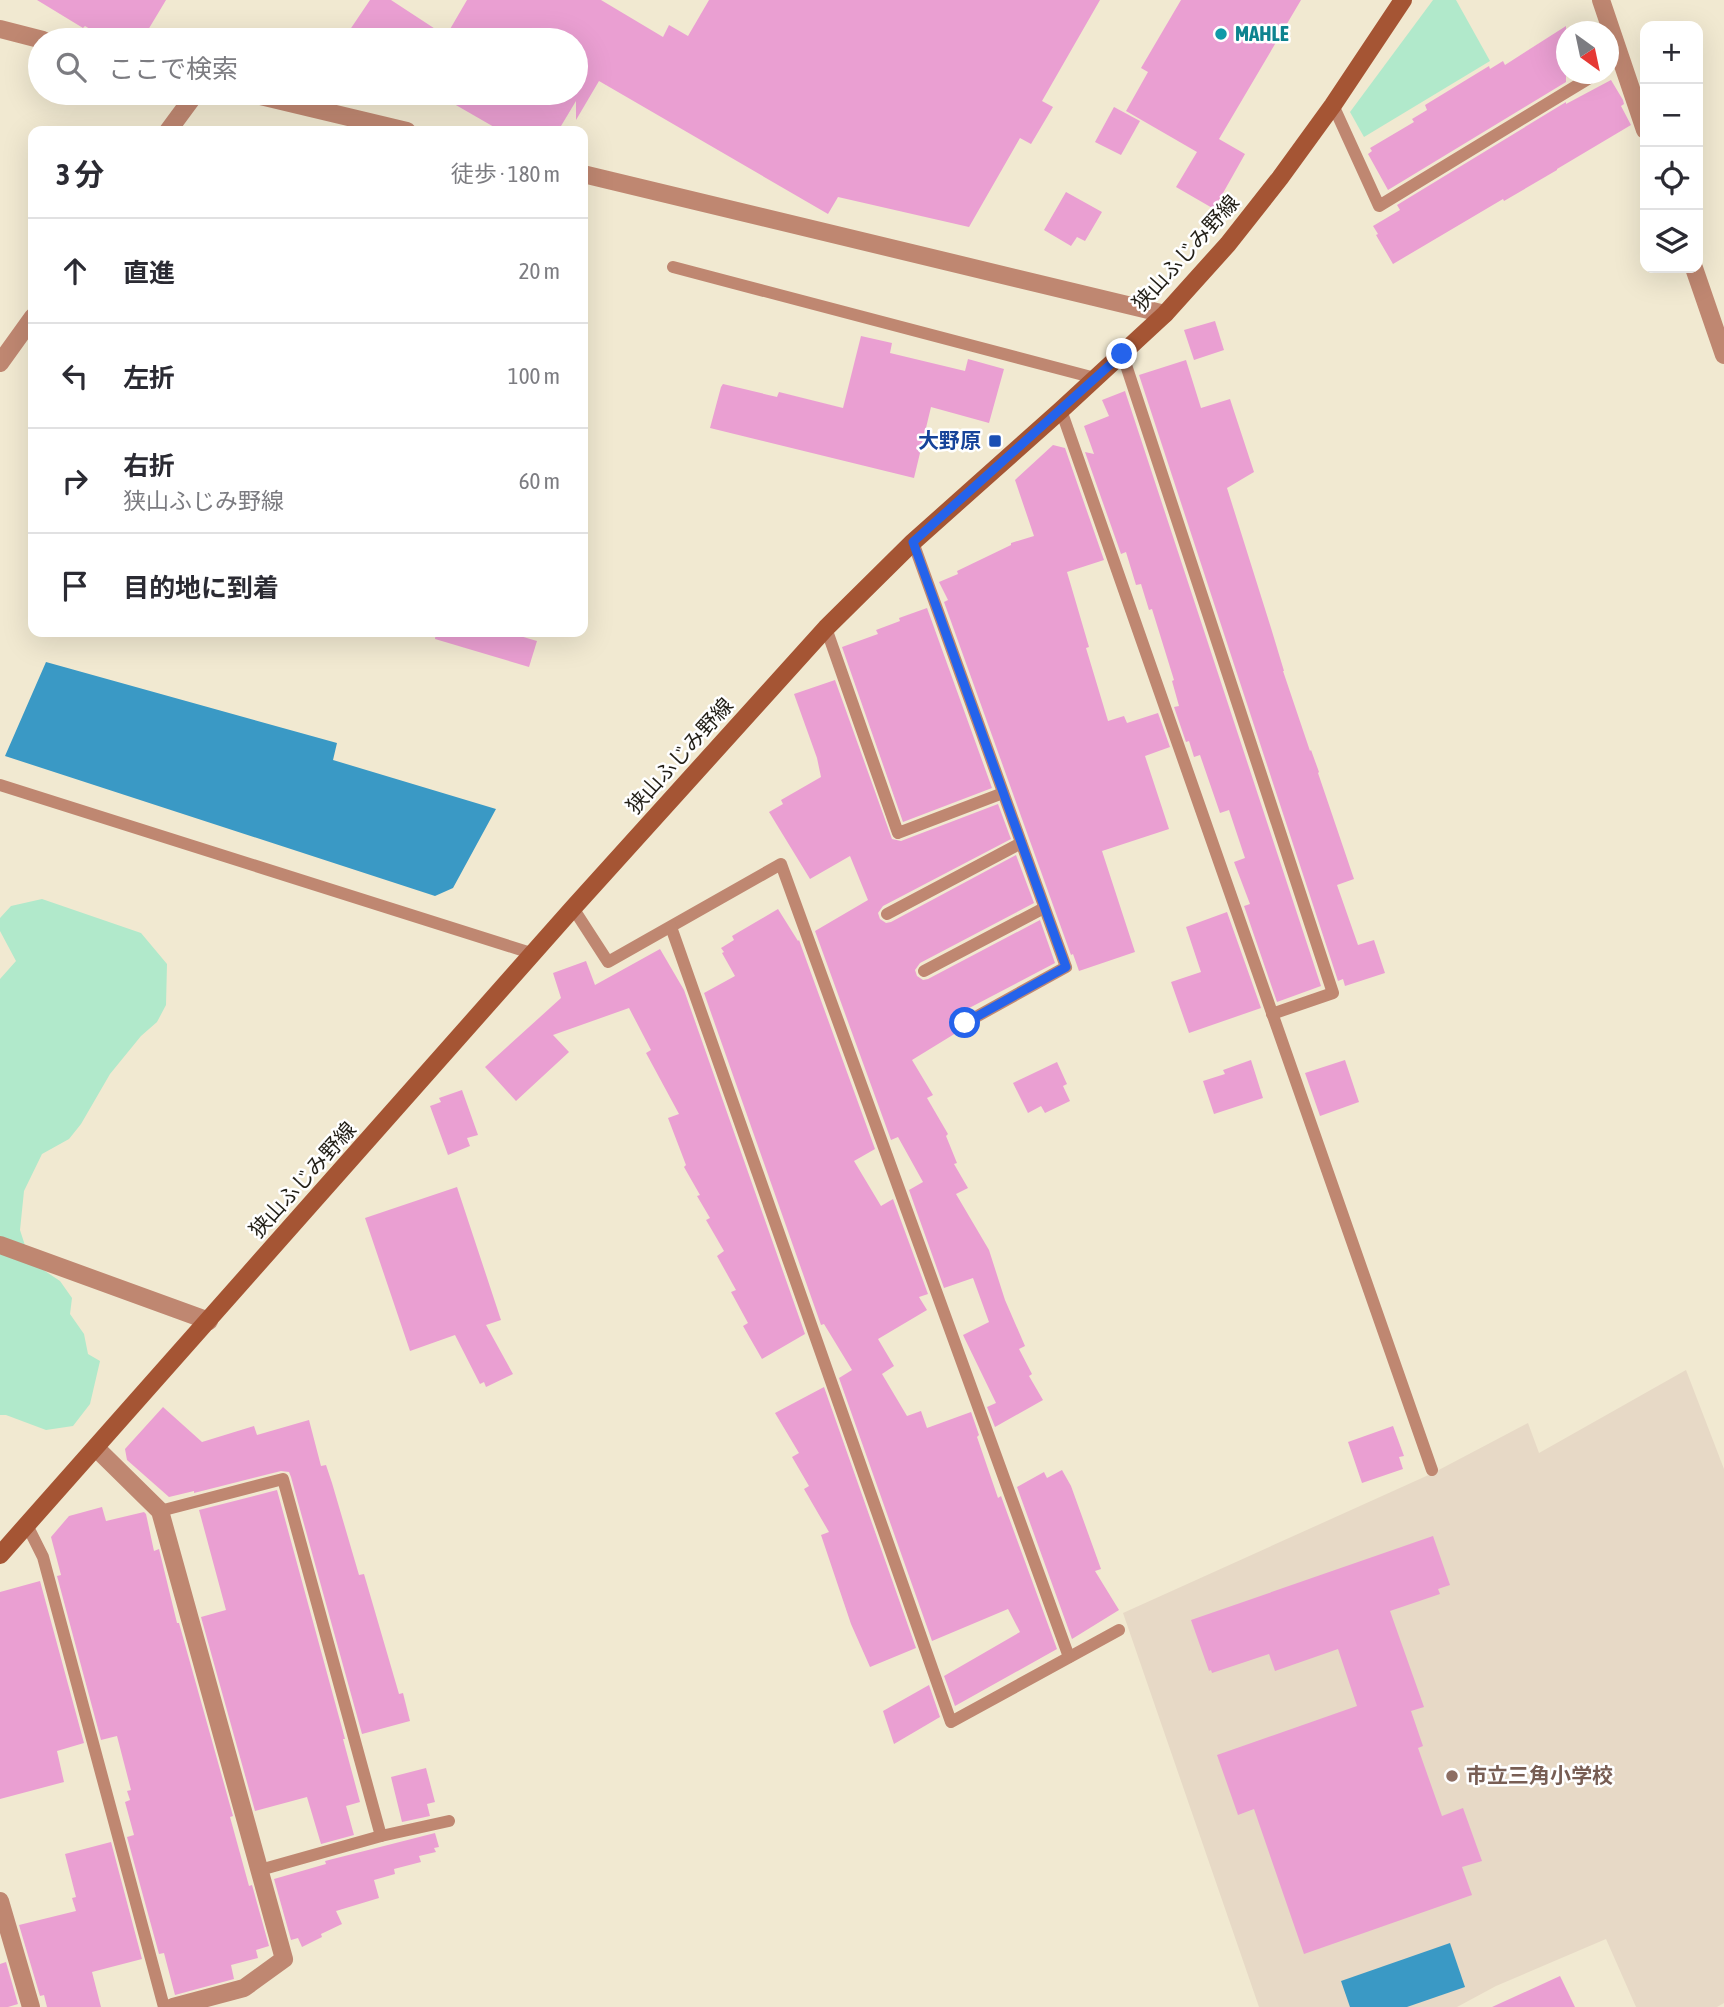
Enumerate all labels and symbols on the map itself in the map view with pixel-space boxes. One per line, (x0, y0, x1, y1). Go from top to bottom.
place label: MAHLE (1235, 21, 1289, 45)
north arrow (1556, 21, 1619, 84)
marker: MAHLE (1213, 26, 1229, 42)
street label: 狭山ふじみ野線 (1127, 190, 1243, 315)
route end (1106, 338, 1137, 369)
place label: 大野原 (918, 428, 981, 452)
marker: 大野原 (987, 433, 1003, 449)
street label: 狭山ふじみ野線 (621, 693, 737, 818)
route start (949, 1007, 980, 1038)
street label: 狭山ふじみ野線 (244, 1117, 360, 1242)
place label: 市立三角小学校 (1466, 1763, 1613, 1787)
marker: 市立三角小学校 (1444, 1768, 1460, 1784)

